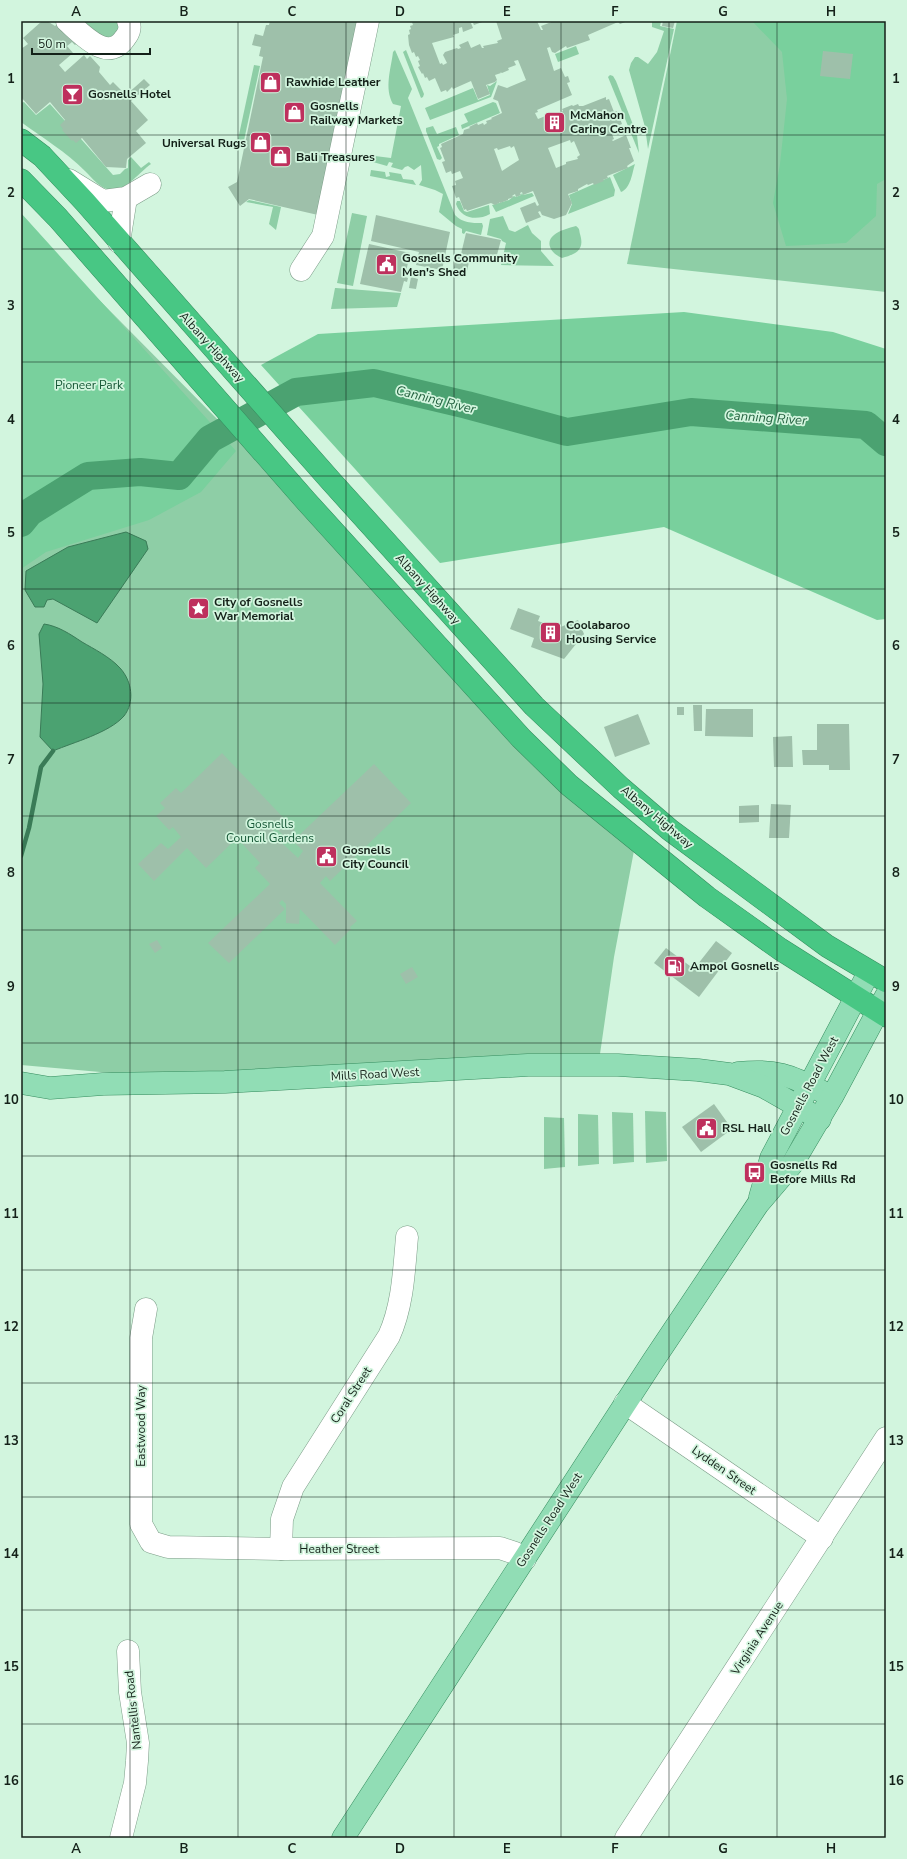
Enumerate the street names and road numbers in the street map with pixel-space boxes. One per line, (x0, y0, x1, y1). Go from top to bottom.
street label: Albany Highway (176, 308, 249, 386)
street label: Albany Highway (392, 550, 465, 628)
street label: Albany Highway (617, 782, 697, 853)
street label: Gosnells Road West (776, 1033, 842, 1138)
street label: Mills Road West (330, 1064, 421, 1084)
street label: Coral Street (327, 1363, 376, 1426)
street label: Eastwood Way (133, 1384, 149, 1467)
street label: Lydden Street (689, 1442, 760, 1499)
street label: Gosnells Road West (512, 1469, 586, 1571)
street label: Heather Street (299, 1541, 379, 1557)
street label: Virginia Avenue (727, 1598, 787, 1679)
street label: Nantellis Road (121, 1670, 145, 1750)

